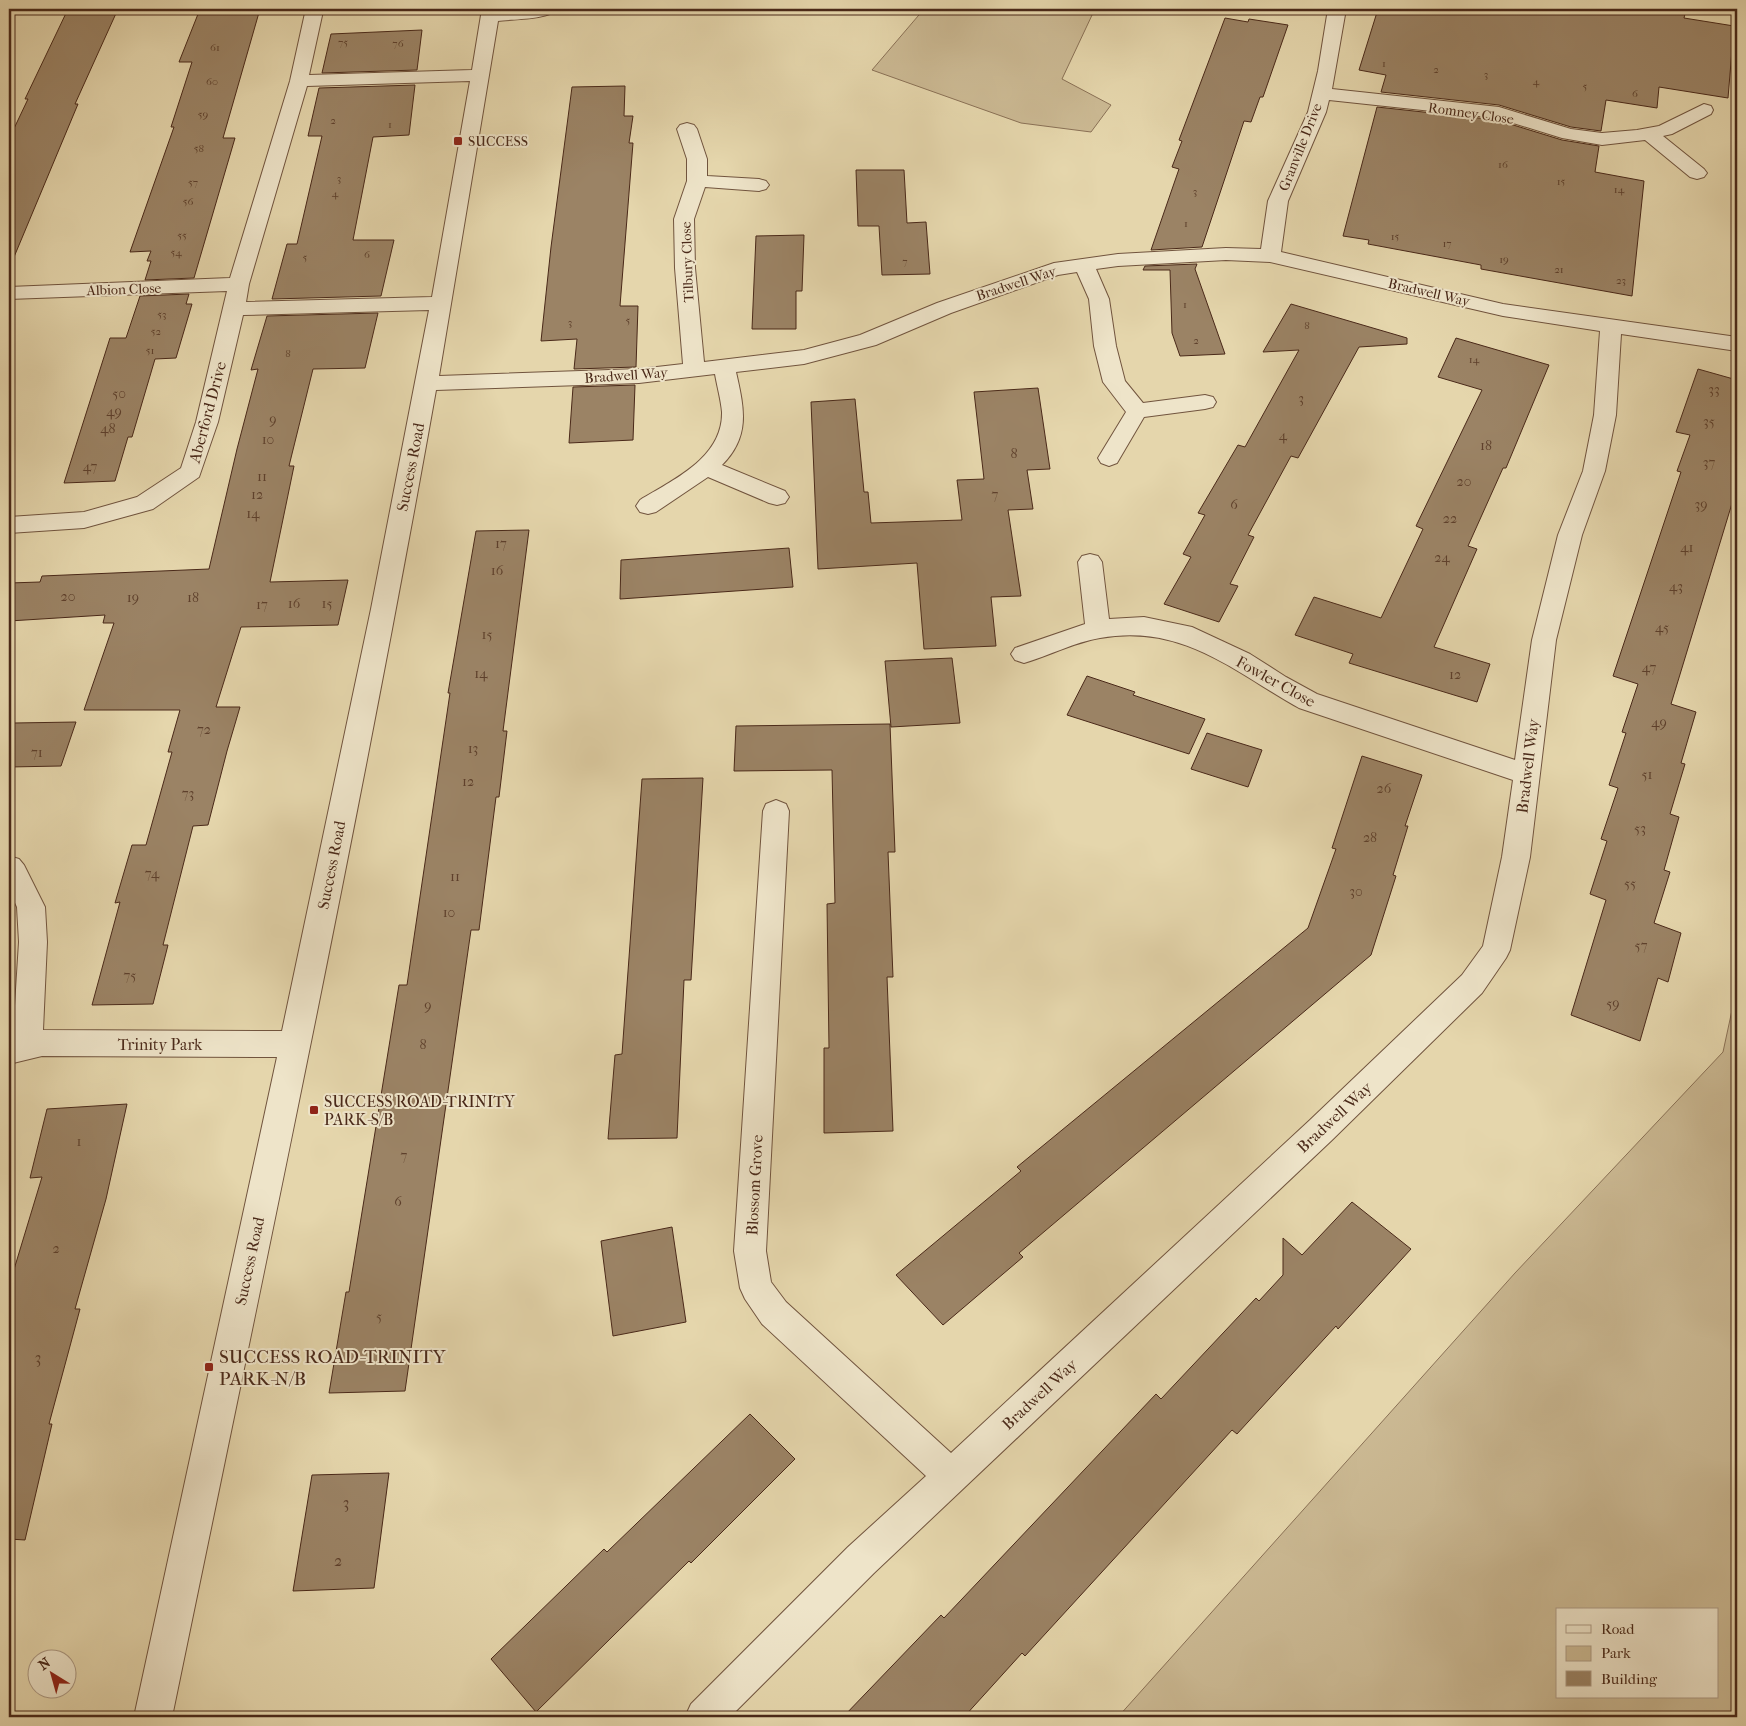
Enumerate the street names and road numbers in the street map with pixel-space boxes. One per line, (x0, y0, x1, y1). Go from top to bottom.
street label: Romney Close (1427, 99, 1515, 128)
street label: Granville Drive (1275, 101, 1326, 194)
street label: Tilbury Close (678, 221, 697, 303)
street label: Bradwell Way (974, 262, 1059, 304)
street label: Bradwell Way (1386, 275, 1472, 310)
street label: Albion Close (85, 280, 162, 299)
street label: Aberford Drive (185, 359, 230, 466)
street label: Bradwell Way (584, 364, 669, 387)
street label: Success Road (393, 421, 428, 513)
street label: Fowler Close (1233, 652, 1319, 711)
street label: Bradwell Way (1512, 717, 1543, 814)
street label: Success Road (314, 819, 349, 911)
street label: Trinity Park (118, 1035, 203, 1054)
street label: Bradwell Way (1293, 1078, 1376, 1157)
street label: Blossom Grove (742, 1134, 767, 1236)
street label: Success Road (231, 1215, 268, 1307)
street label: Bradwell Way (998, 1355, 1081, 1434)

